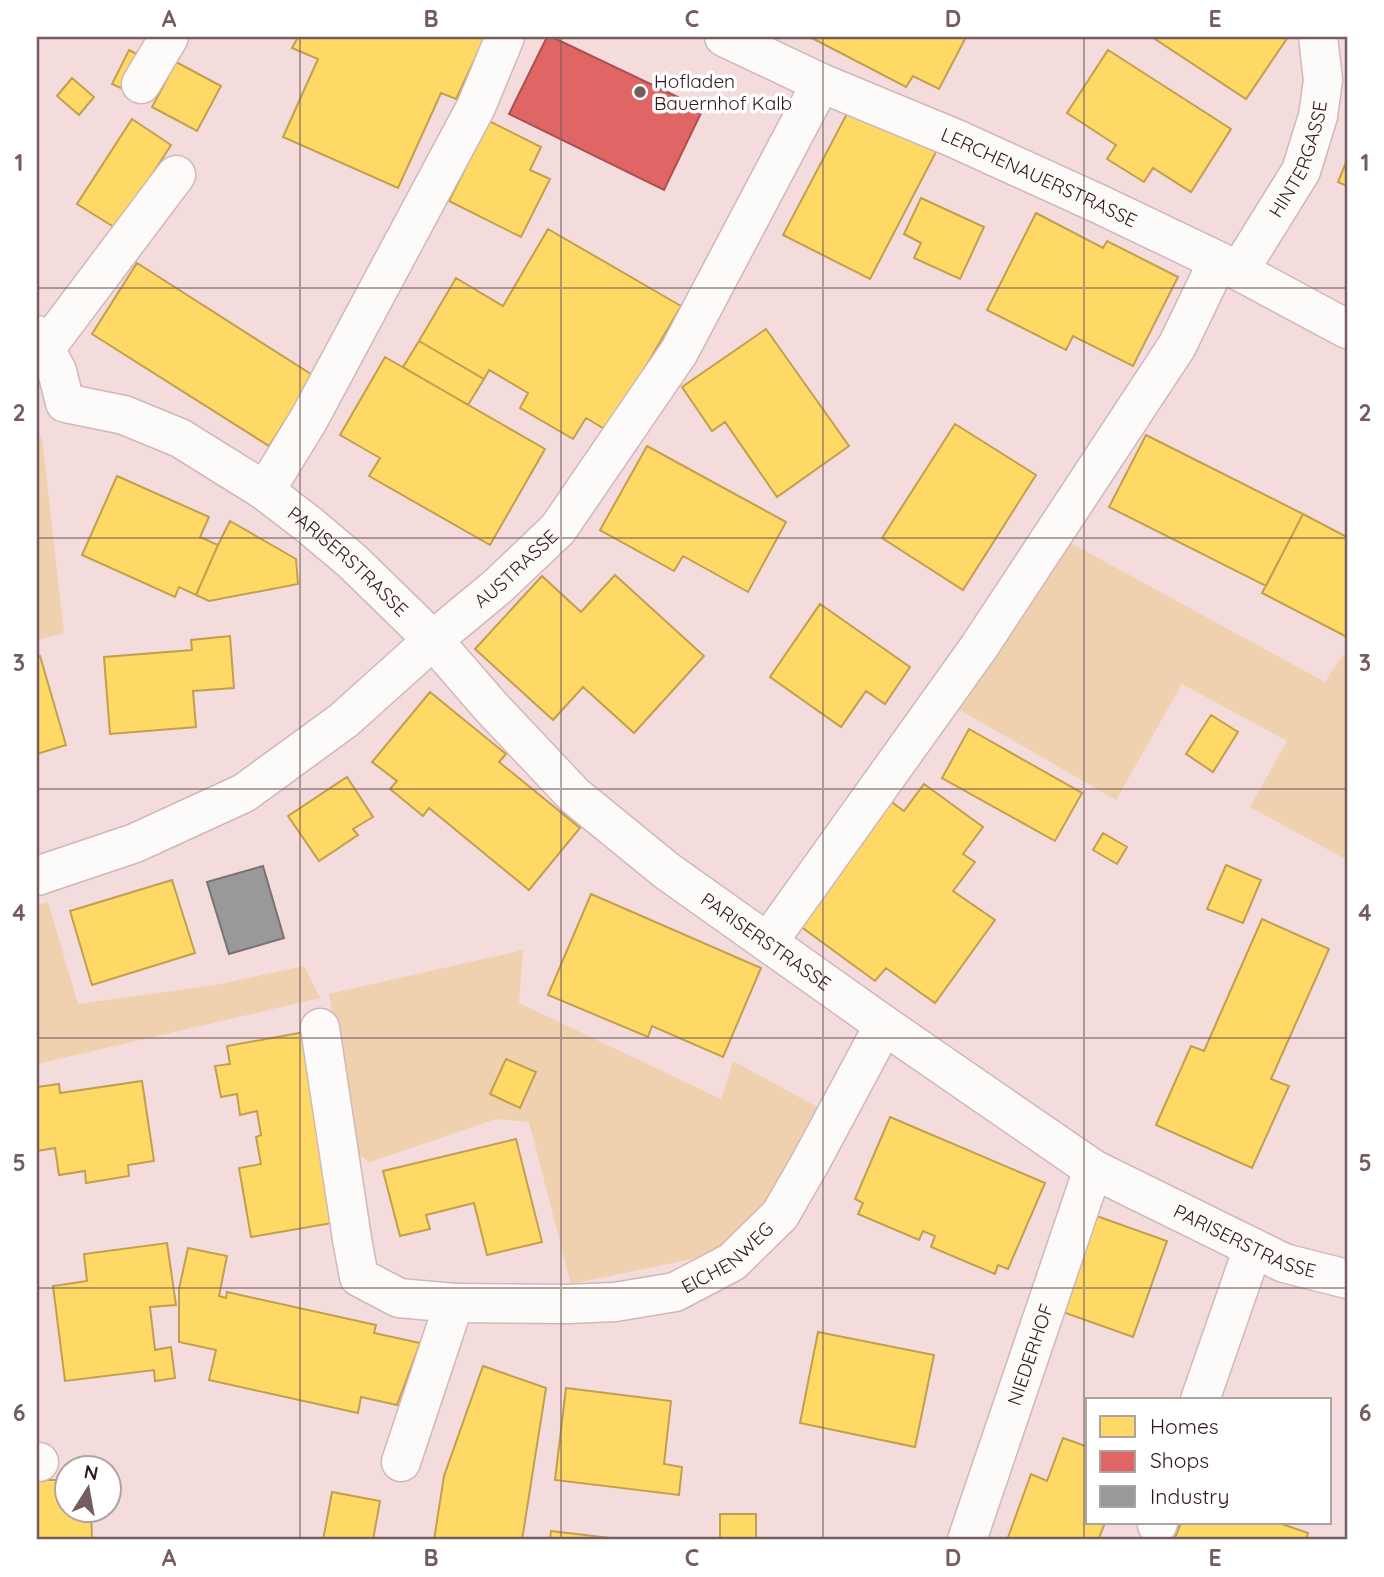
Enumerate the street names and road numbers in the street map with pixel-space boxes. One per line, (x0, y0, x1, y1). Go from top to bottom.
street label: HINTERGASSE (1263, 99, 1332, 222)
street label: LERCHENAUERSTRASSE (938, 122, 1141, 232)
street label: PARISERSTRASSE (283, 501, 414, 621)
street label: AUSTRASSE (469, 524, 562, 613)
street label: PARISERSTRASSE (696, 887, 836, 996)
street label: PARISERSTRASSE (1170, 1199, 1319, 1283)
street label: EICHENWEG (677, 1216, 778, 1299)
street label: NIEDERHOF (1002, 1301, 1058, 1408)

